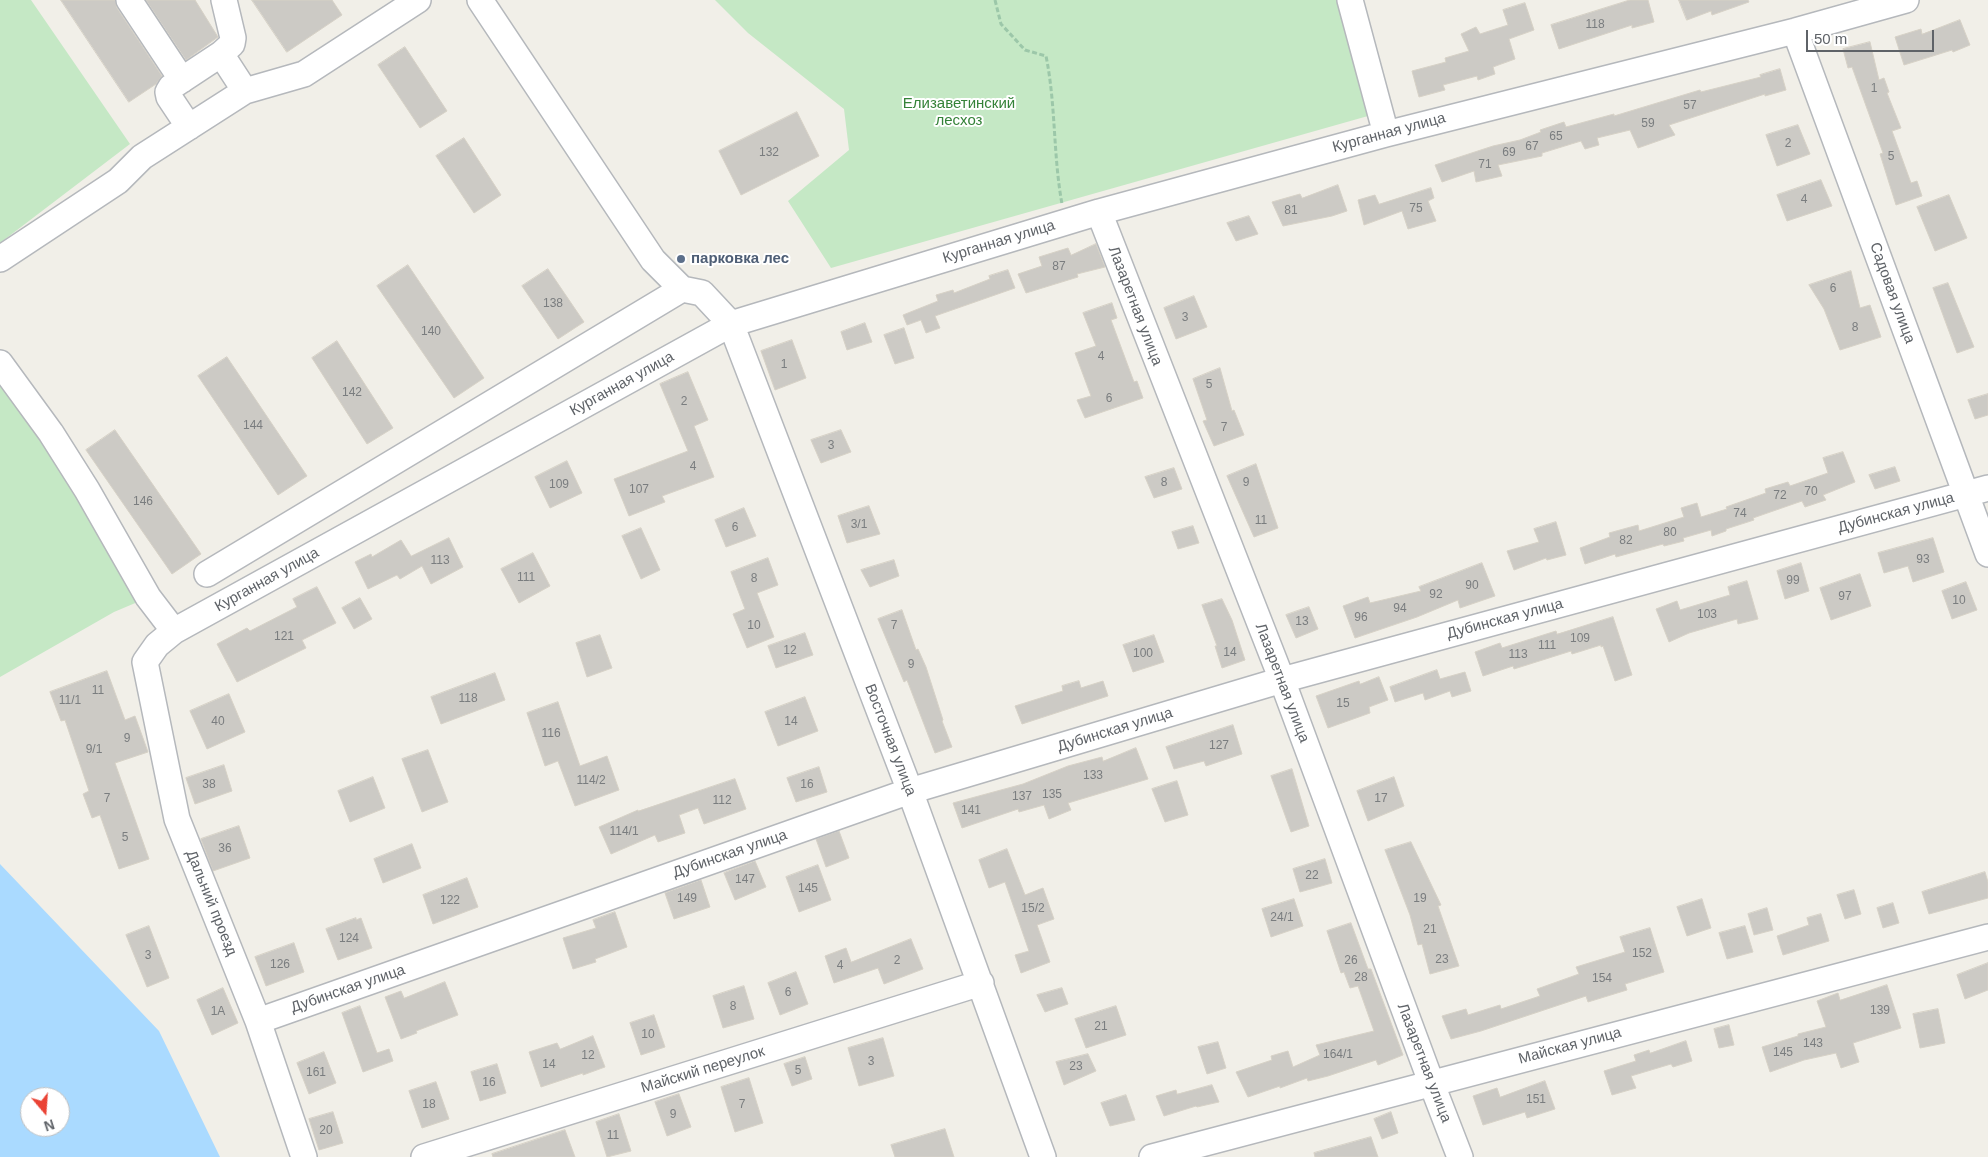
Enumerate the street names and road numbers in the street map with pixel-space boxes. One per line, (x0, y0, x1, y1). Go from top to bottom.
street label: Курганная улица (1330, 109, 1448, 157)
street label: Курганная улица (941, 216, 1057, 268)
street label: Садовая улица (1865, 240, 1919, 346)
street label: Лазаретная улица (1104, 244, 1166, 368)
street label: Курганная улица (567, 348, 677, 420)
street label: Дубинская улица (1836, 489, 1956, 537)
street label: Курганная улица (212, 544, 322, 616)
street label: Дубинская улица (1445, 595, 1565, 643)
street label: Лазаретная улица (1251, 621, 1313, 745)
street label: Восточная улица (860, 681, 920, 799)
street label: Дубинская улица (1055, 704, 1175, 756)
street label: Дубинская улица (670, 826, 790, 882)
street label: Дальний проезд (182, 848, 240, 958)
street label: Дубинская улица (288, 961, 408, 1017)
street label: Лазаретная улица (1393, 1001, 1455, 1125)
street label: Майская улица (1517, 1024, 1623, 1068)
street label: Майский переулок (639, 1043, 767, 1097)

